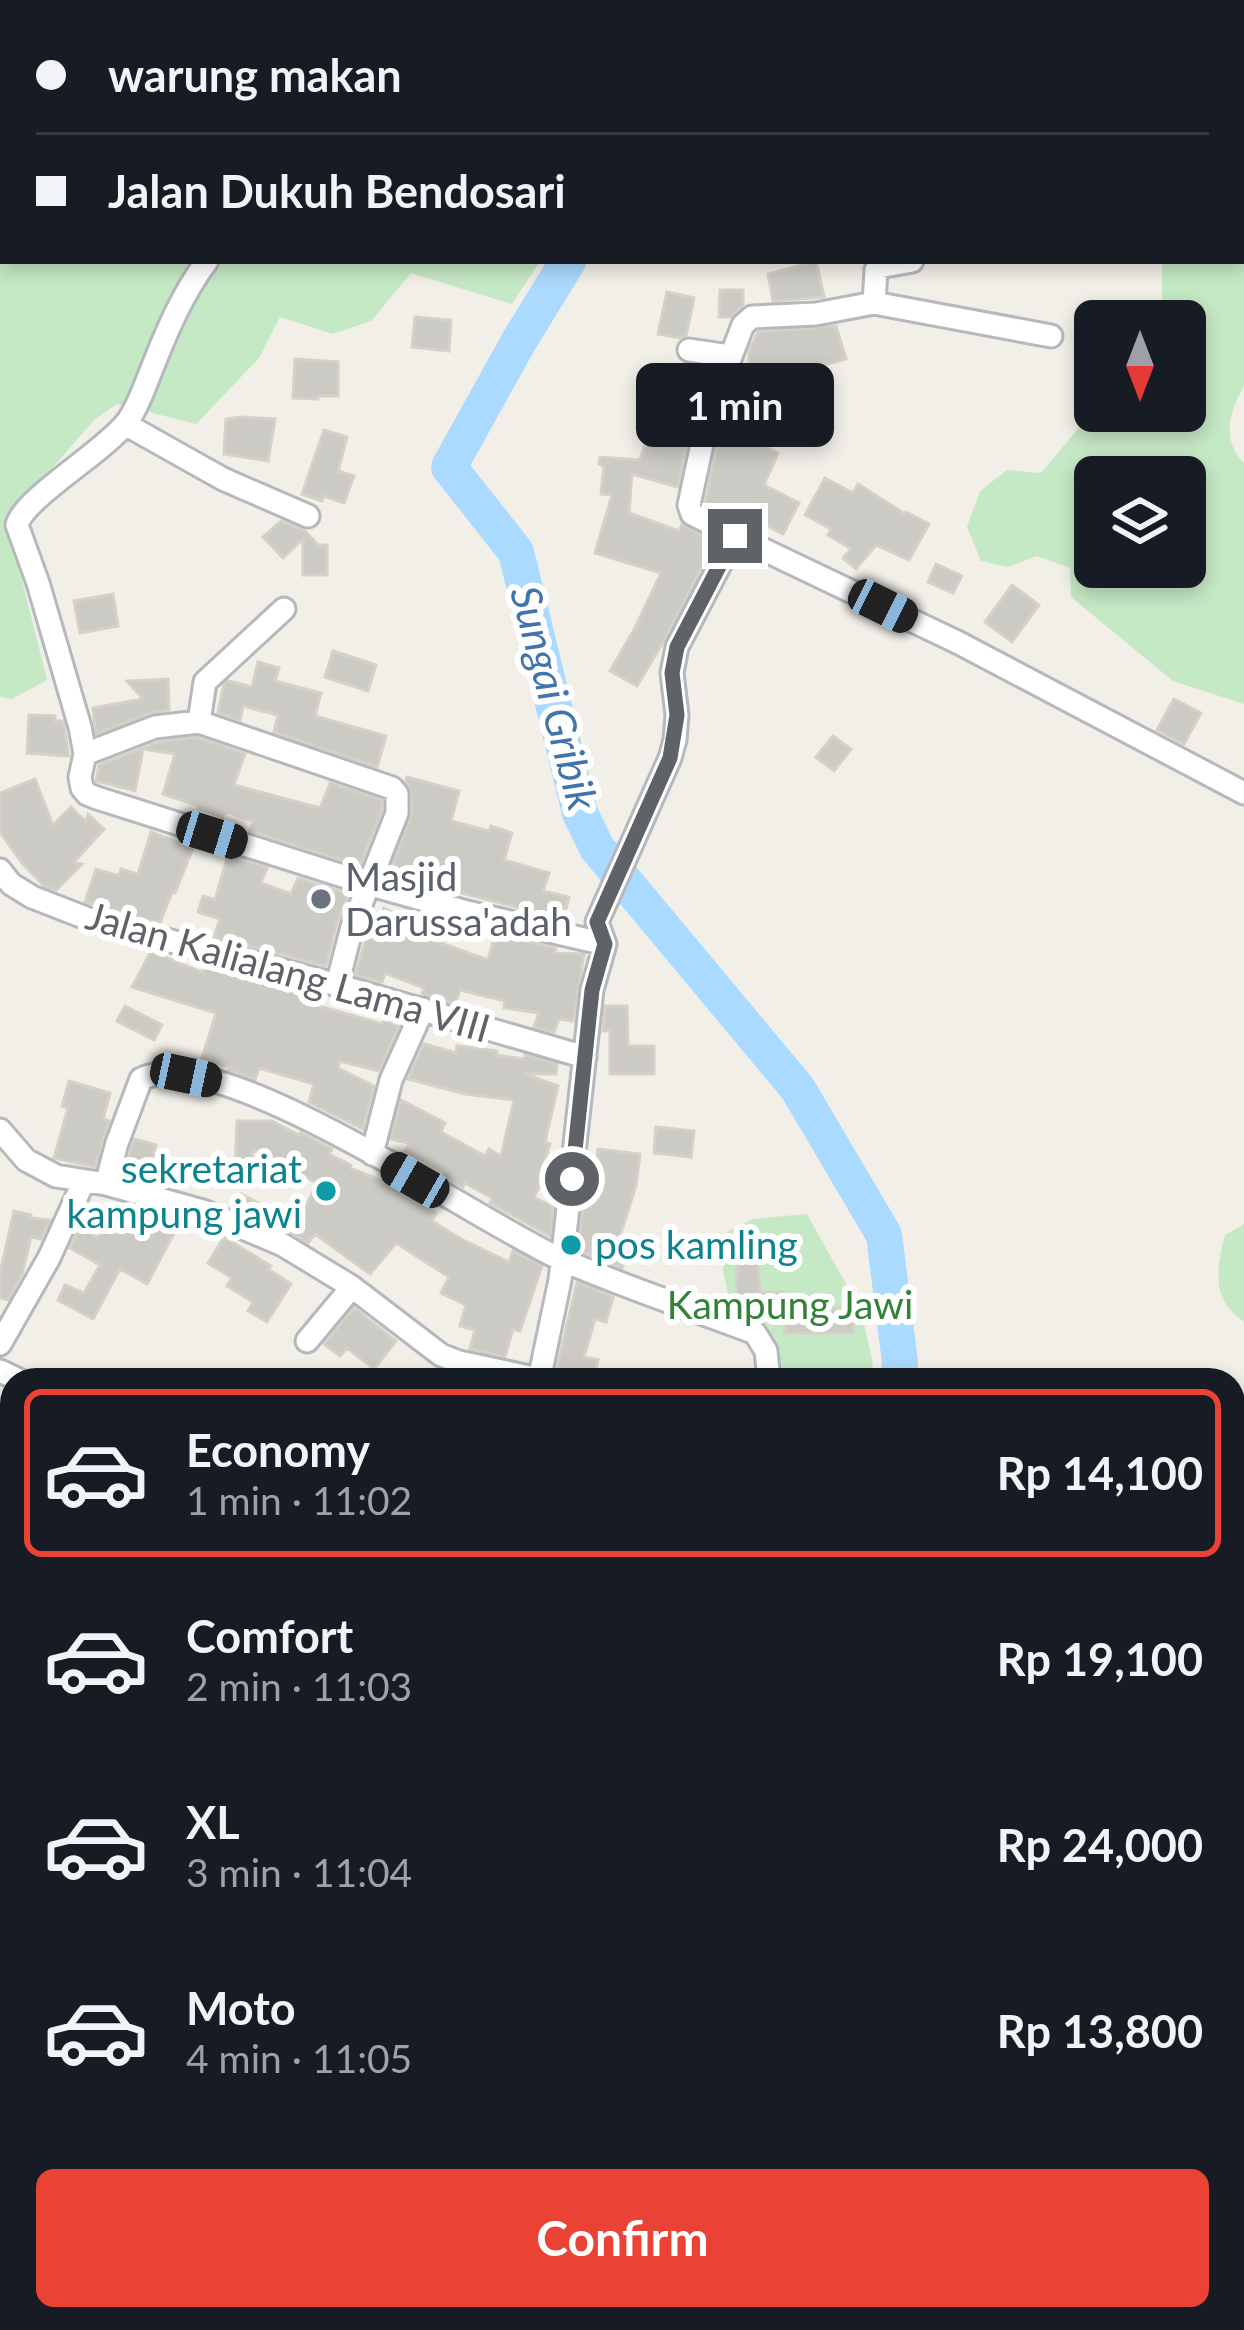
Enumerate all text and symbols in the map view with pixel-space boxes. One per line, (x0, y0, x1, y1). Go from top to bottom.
text: warung makan (108, 48, 402, 102)
text: Jalan Dukuh Bendosari (108, 164, 566, 218)
north arrow (1074, 300, 1206, 432)
map controls (1074, 300, 1206, 588)
callout: 1 min (636, 362, 834, 446)
text: 1 min (687, 382, 783, 428)
button: layers (1074, 456, 1206, 588)
route end (708, 509, 762, 563)
car (843, 574, 923, 638)
water label: Sungai Gribik (501, 580, 609, 816)
car (172, 807, 252, 863)
place label: Masjid Darussa'adah (345, 853, 572, 944)
marker: Masjid Darussa'adah (308, 886, 334, 912)
street label: Jalan Kalialang Lama VIII (81, 891, 495, 1051)
car (147, 1050, 225, 1100)
place label: sekretariat kampung jawi (66, 1145, 302, 1236)
car (375, 1146, 455, 1214)
route start (545, 1152, 599, 1206)
marker: sekretariat kampung jawi (313, 1178, 339, 1204)
place label: pos kamling (595, 1221, 798, 1267)
marker: pos kamling (558, 1232, 584, 1258)
park label: Kampung Jawi (667, 1281, 913, 1327)
icon: car (42, 1419, 150, 1527)
text: Economy (186, 1423, 370, 1477)
text: Rp 14,100 (997, 1446, 1203, 1500)
text: 1 min · 11:02 (186, 1477, 412, 1523)
icon: car (42, 1605, 150, 1713)
text: Comfort (186, 1609, 353, 1663)
text: Rp 19,100 (997, 1632, 1203, 1686)
text: 2 min · 11:03 (186, 1663, 412, 1709)
icon: car (42, 1791, 150, 1899)
text: XL (186, 1795, 240, 1849)
text: Rp 24,000 (997, 1818, 1203, 1872)
text: 3 min · 11:04 (186, 1849, 412, 1895)
icon: car (42, 1977, 150, 2085)
text: Moto (186, 1981, 296, 2035)
text: Rp 13,800 (997, 2004, 1203, 2058)
text: 4 min · 11:05 (186, 2035, 412, 2081)
button: Confirm (36, 2169, 1209, 2307)

